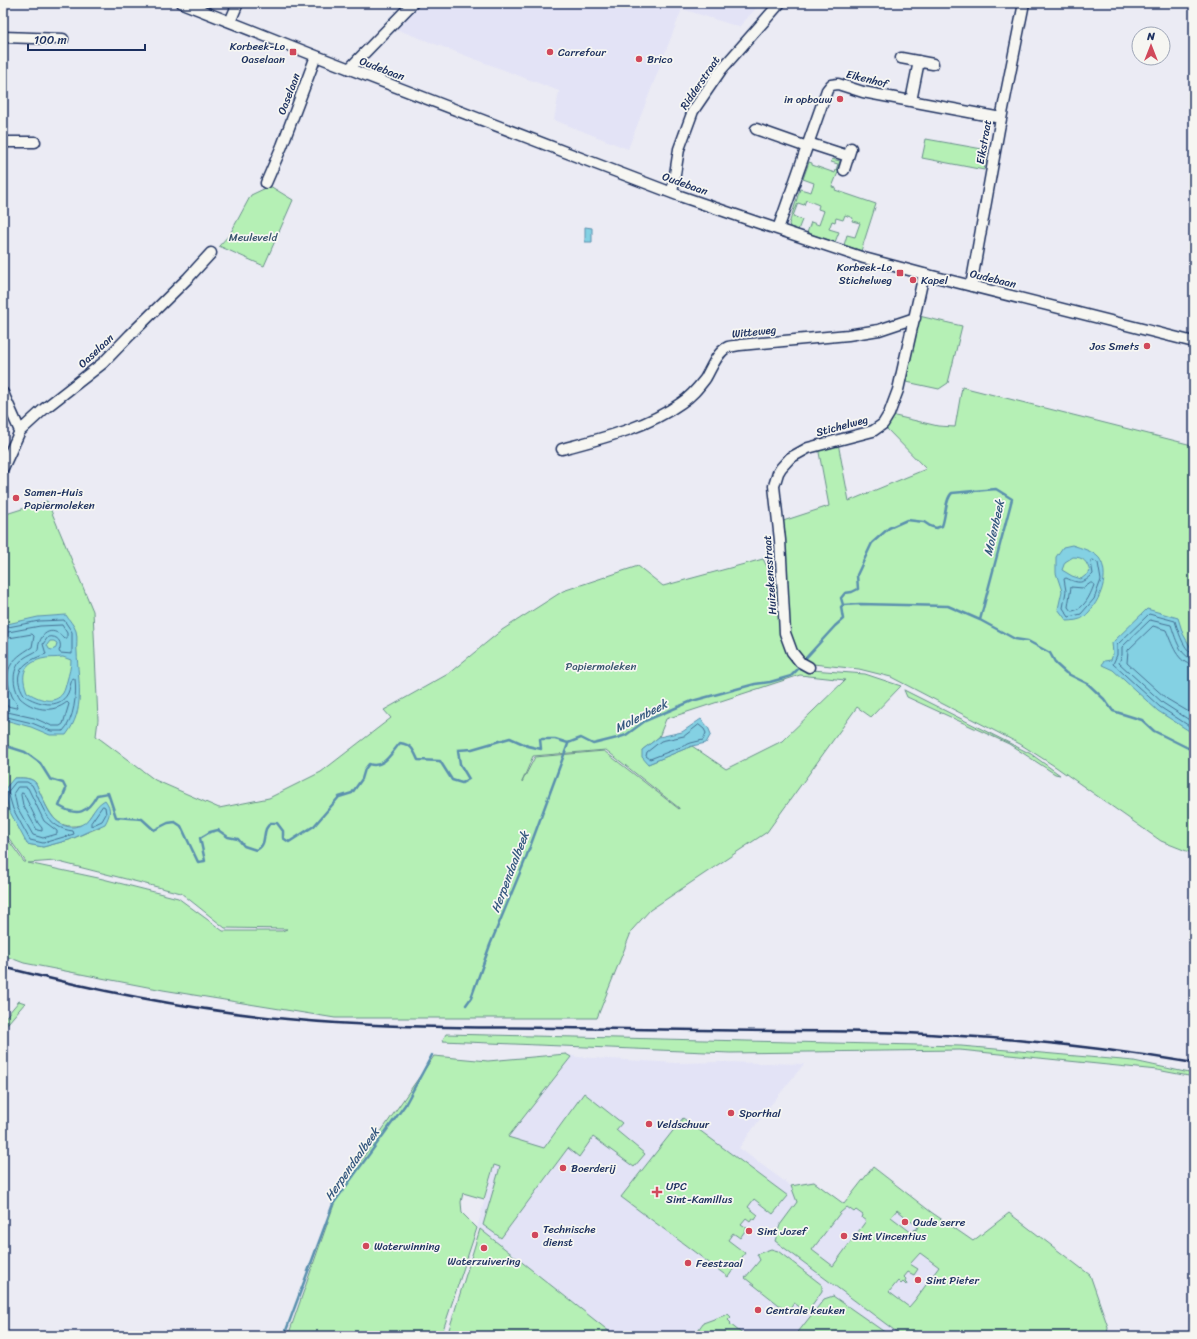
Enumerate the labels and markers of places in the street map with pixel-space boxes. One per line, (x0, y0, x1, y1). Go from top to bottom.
place label: Korbeek-Lo Oaselaan (230, 37, 285, 69)
place label: Carrefour (558, 43, 607, 62)
marker: Korbeek-Lo Oaselaan (288, 47, 298, 57)
marker: Carrefour (545, 47, 555, 57)
place label: Brico (647, 50, 673, 69)
marker: Brico (634, 54, 644, 64)
place label: in opbouw (784, 90, 832, 109)
marker: in opbouw (835, 94, 845, 104)
place label: Korbeek-Lo Stichelweg (837, 258, 892, 290)
marker: Korbeek-Lo Stichelweg (895, 268, 905, 278)
place label: Kapel (921, 271, 949, 290)
marker: Kapel (908, 275, 918, 285)
place label: Jos Smets (1089, 337, 1140, 356)
marker: Jos Smets (1142, 341, 1152, 351)
place label: Samen-Huis Papiermoleken (24, 483, 95, 515)
marker: Samen-Huis Papiermoleken (11, 493, 21, 503)
place label: Sporthal (739, 1104, 782, 1123)
marker: Sporthal (726, 1108, 736, 1118)
place label: Veldschuur (657, 1115, 710, 1134)
marker: Veldschuur (644, 1119, 654, 1129)
place label: Boerderij (571, 1159, 616, 1178)
marker: Boerderij (558, 1163, 568, 1173)
place label: UPC Sint-Kamillus (666, 1177, 733, 1209)
marker: UPC Sint-Kamillus (651, 1186, 663, 1198)
place label: Oude serre (913, 1213, 966, 1232)
marker: Oude serre (900, 1217, 910, 1227)
place label: Technische dienst (543, 1220, 596, 1252)
place label: Sint Jozef (757, 1222, 809, 1241)
marker: Sint Jozef (744, 1226, 754, 1236)
place label: Sint Vincentius (852, 1227, 927, 1246)
marker: Technische dienst (530, 1230, 540, 1240)
marker: Sint Vincentius (839, 1231, 849, 1241)
place label: Waterwinning (374, 1237, 440, 1256)
marker: Waterwinning (361, 1241, 371, 1251)
marker: Waterzuivering (479, 1243, 489, 1253)
place label: Waterzuivering (448, 1252, 521, 1271)
place label: Feestzaal (696, 1254, 743, 1273)
marker: Feestzaal (683, 1258, 693, 1268)
place label: Sint Pieter (926, 1271, 980, 1290)
marker: Sint Pieter (913, 1275, 923, 1285)
place label: Centrale keuken (766, 1301, 845, 1320)
marker: Centrale keuken (753, 1305, 763, 1315)

